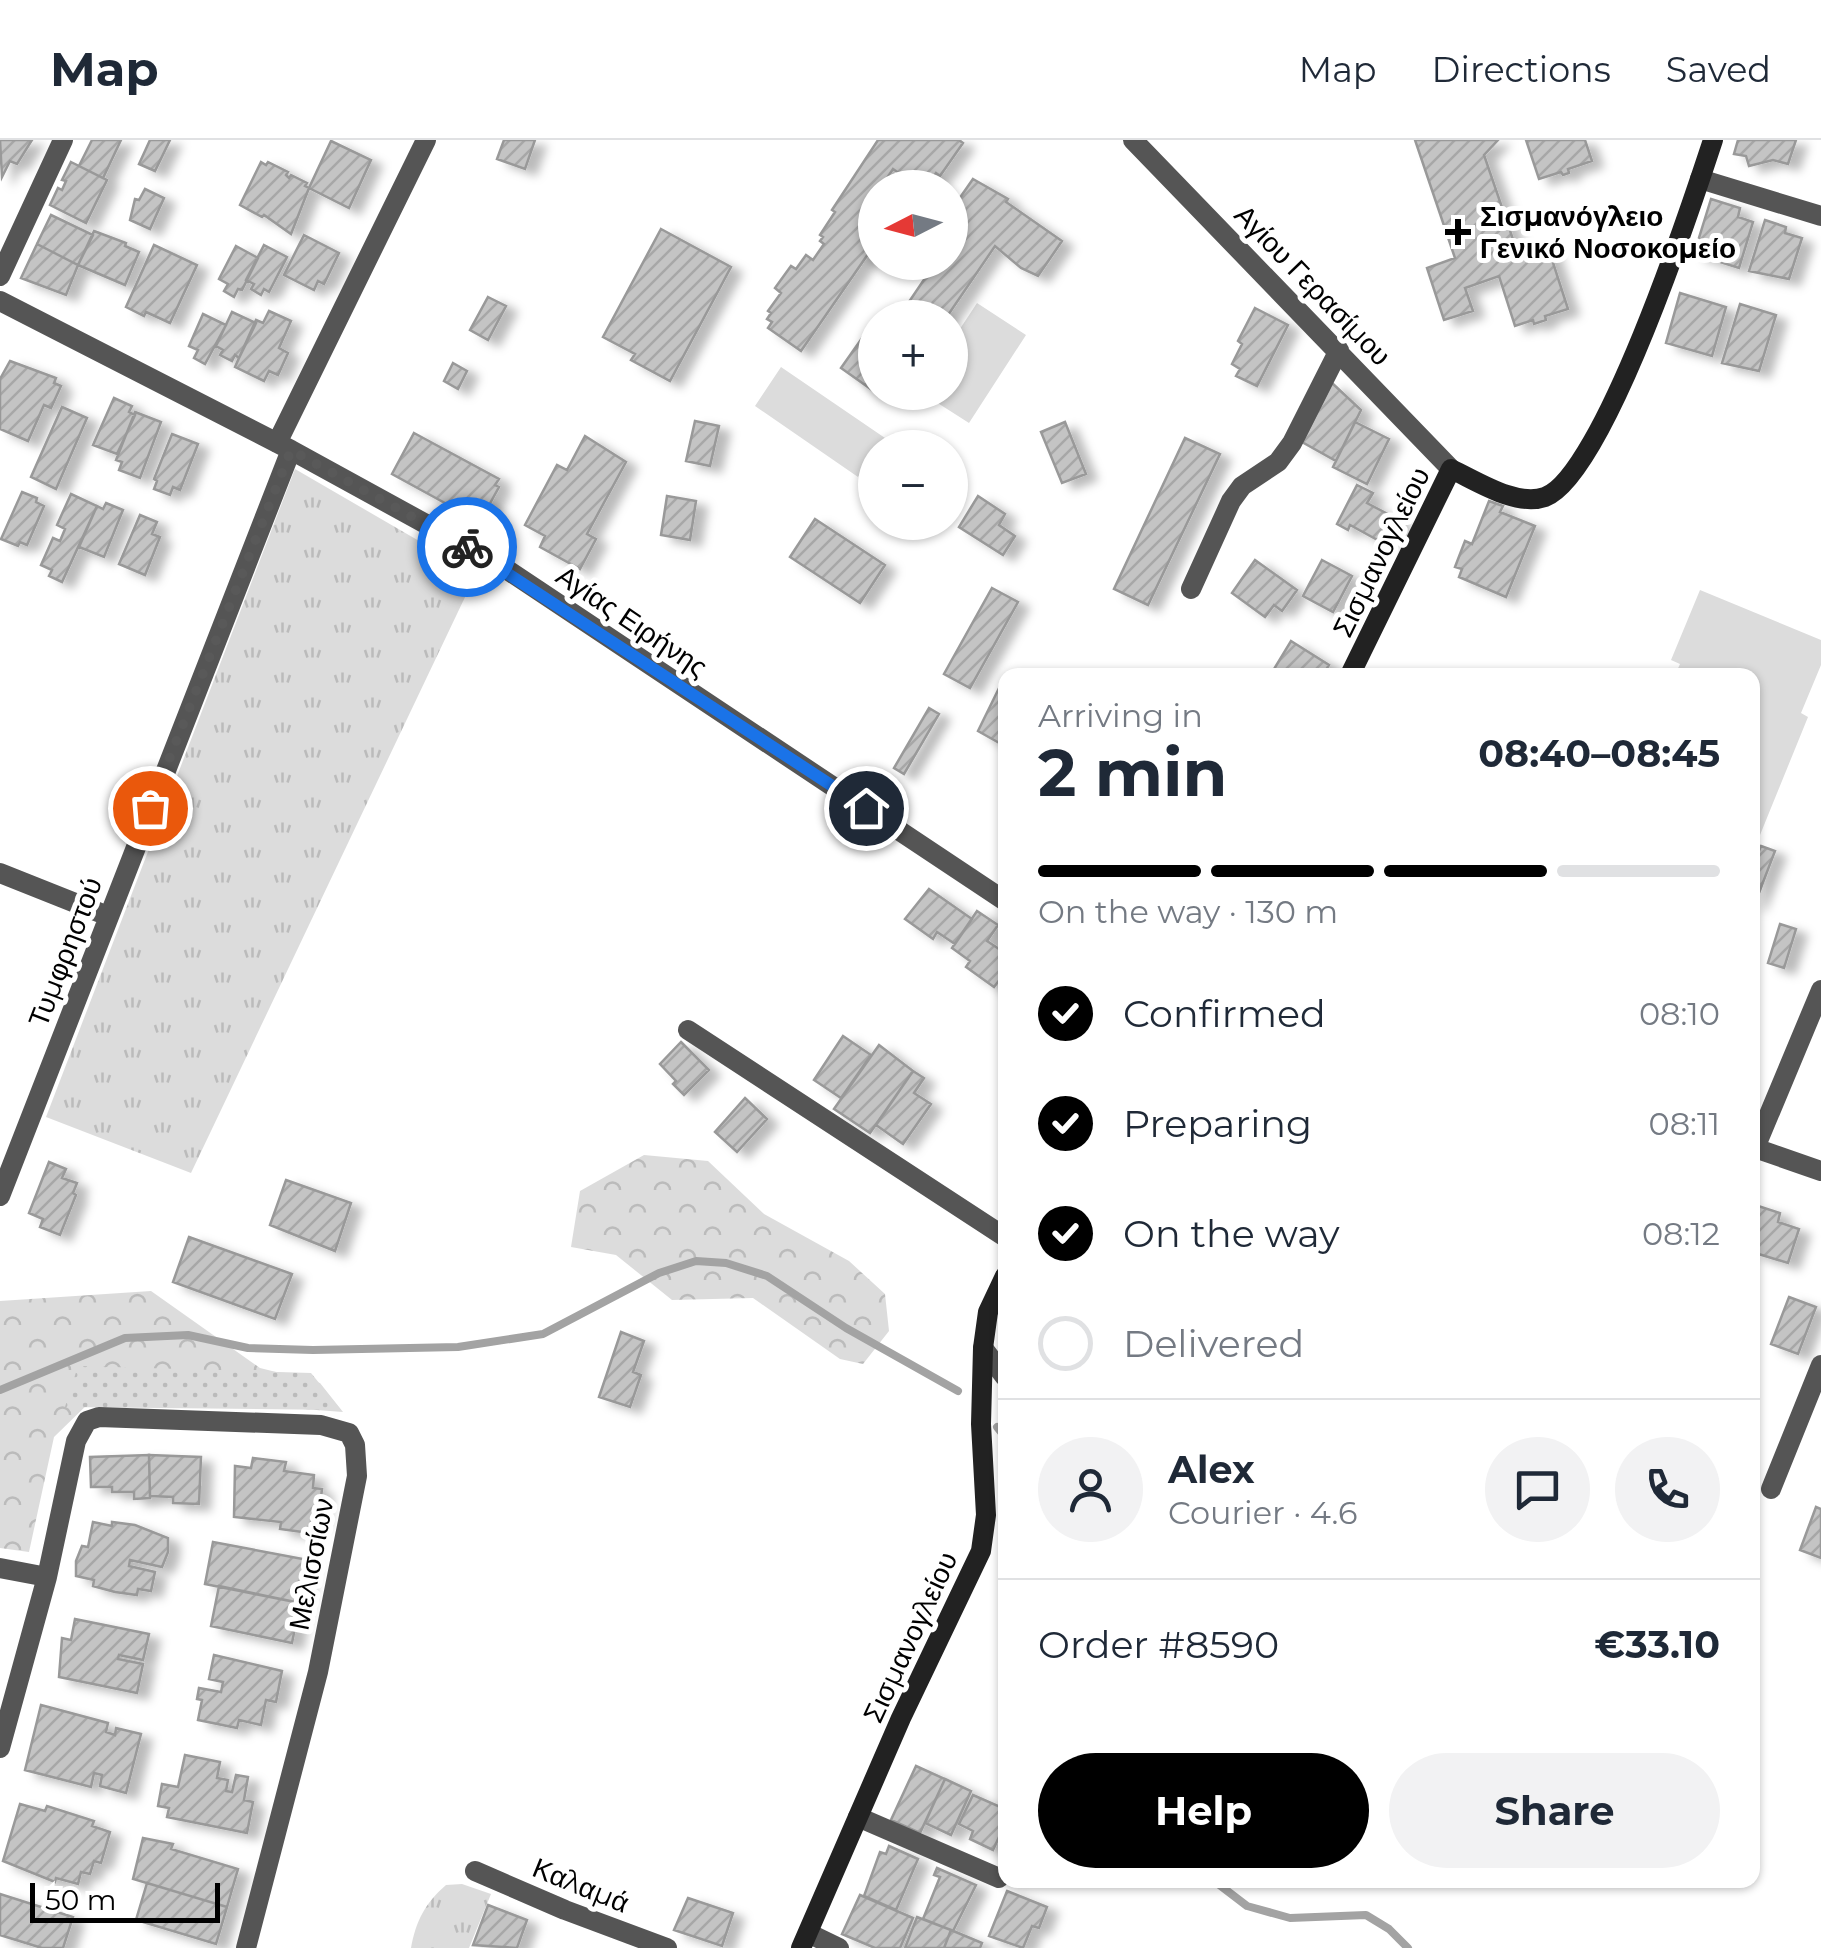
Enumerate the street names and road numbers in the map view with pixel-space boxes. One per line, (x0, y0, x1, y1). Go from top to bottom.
street label: Αγίου Γερασίμου (1228, 198, 1398, 372)
street label: Σισμανογλείου (1325, 462, 1437, 642)
street label: Αγίας Ειρήνης (550, 558, 714, 684)
street label: Τυμφρηστού (21, 872, 109, 1032)
street label: Μελισσίων (282, 1495, 340, 1633)
street label: Σισμανογλείου (856, 1546, 964, 1728)
street label: Καλαμά (528, 1850, 634, 1920)

